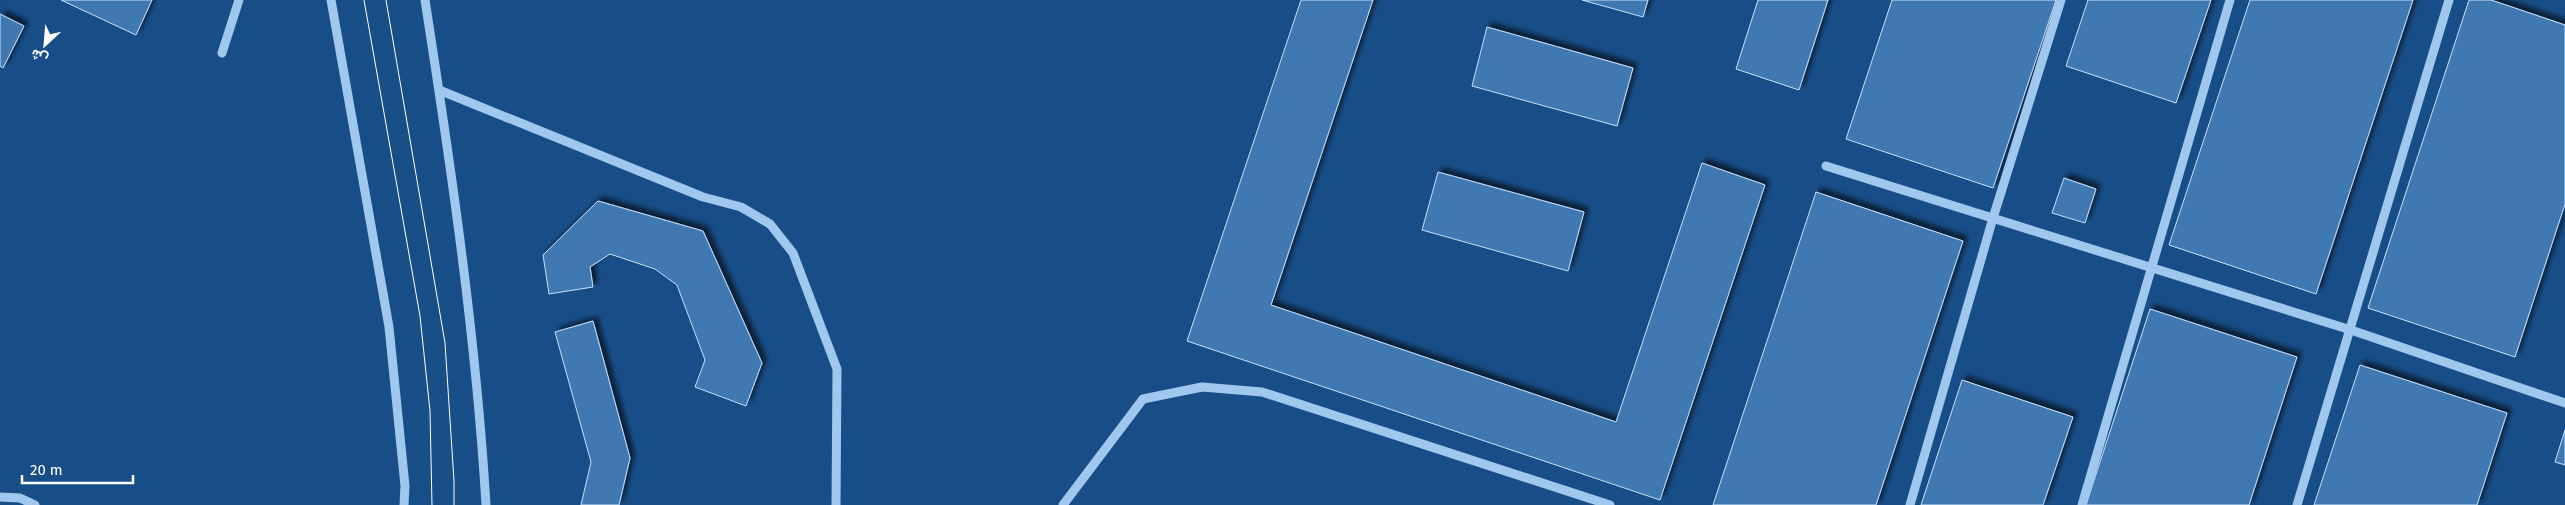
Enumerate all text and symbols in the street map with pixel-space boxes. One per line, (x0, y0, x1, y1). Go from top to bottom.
north arrow (20, 20, 70, 70)
text: ش (28, 45, 51, 68)
scale bar (22, 452, 134, 484)
text: 20 m (30, 461, 63, 479)

